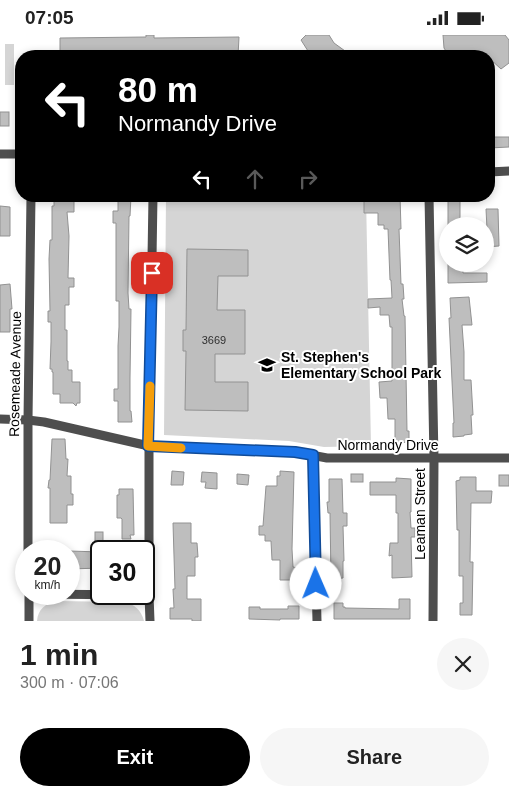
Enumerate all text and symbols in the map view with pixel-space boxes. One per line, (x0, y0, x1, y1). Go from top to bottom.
text: 07:05 (25, 7, 74, 28)
icon: left (35, 70, 100, 135)
text: 80 m (118, 70, 198, 109)
text: Normandy Drive (118, 111, 277, 136)
icon: left (188, 165, 216, 193)
icon: ahead (241, 165, 269, 193)
icon: right (294, 165, 322, 193)
map controls (439, 217, 494, 272)
button: layers (439, 217, 494, 272)
pin (131, 252, 173, 294)
icon: arrive (138, 259, 166, 287)
street label: Rosemeade Avenue (6, 311, 24, 437)
house number: 3669 (202, 334, 226, 346)
place label: St. Stephen's Elementary School Park (281, 349, 442, 381)
school or university icon: St. Stephen's Elementary School Park (257, 355, 277, 375)
street label: Normandy Drive (337, 437, 439, 453)
street label: Leaman Street (412, 468, 428, 560)
speed limit sign: 30 (90, 540, 155, 605)
text: 20 (34, 552, 61, 580)
position arrow (289, 557, 341, 609)
text: km/h (34, 578, 61, 592)
text: 1 min (20, 638, 98, 671)
button: close (437, 638, 489, 690)
text: 300 m · 07:06 (20, 674, 119, 691)
button: Exit (20, 728, 250, 786)
button: Share (260, 728, 489, 786)

